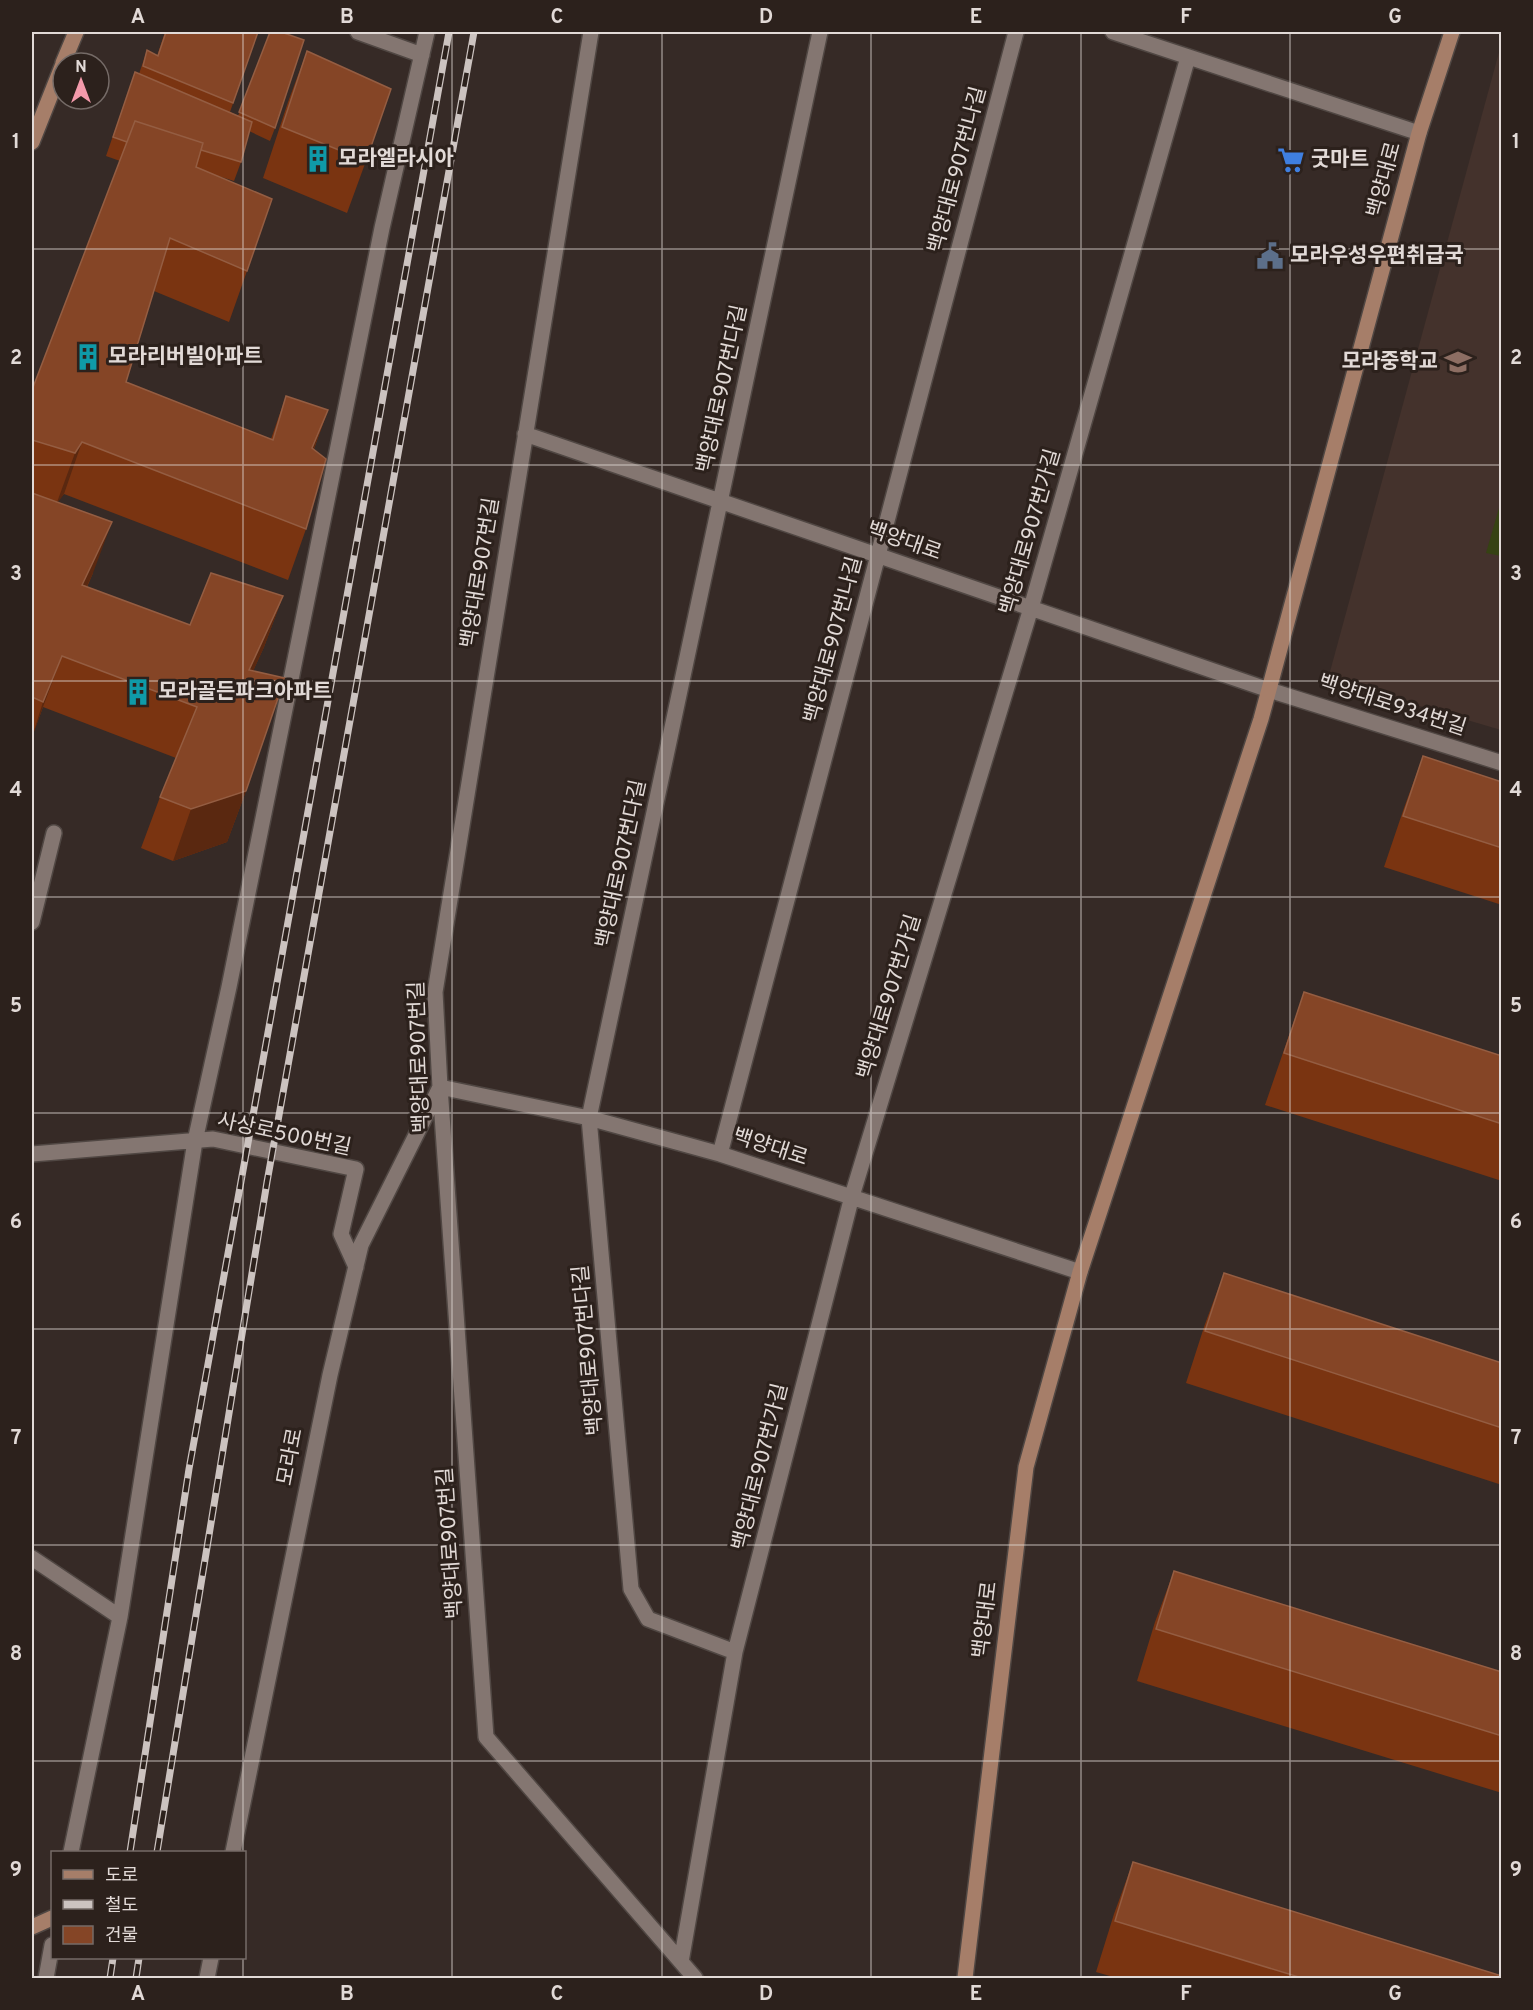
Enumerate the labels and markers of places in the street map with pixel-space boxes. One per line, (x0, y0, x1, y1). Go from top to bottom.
building icon: 모라엘라시아 (303, 144, 333, 174)
supermarket icon: 굿마트 (1276, 145, 1306, 175)
place label: 모라엘라시아 (338, 146, 454, 173)
place label: 굿마트 (1311, 147, 1369, 174)
public building icon: 모라우성우편취급국 (1255, 241, 1285, 271)
place label: 모라우성우편취급국 (1290, 243, 1464, 270)
building icon: 모라리버빌아파트 (73, 342, 103, 372)
place label: 모라리버빌아파트 (108, 344, 263, 371)
school or university icon: 모라중학교 (1443, 347, 1473, 377)
place label: 모라중학교 (1341, 349, 1438, 376)
building icon: 모라골든파크아파트 (123, 677, 153, 707)
place label: 모라골든파크아파트 (158, 679, 332, 706)

